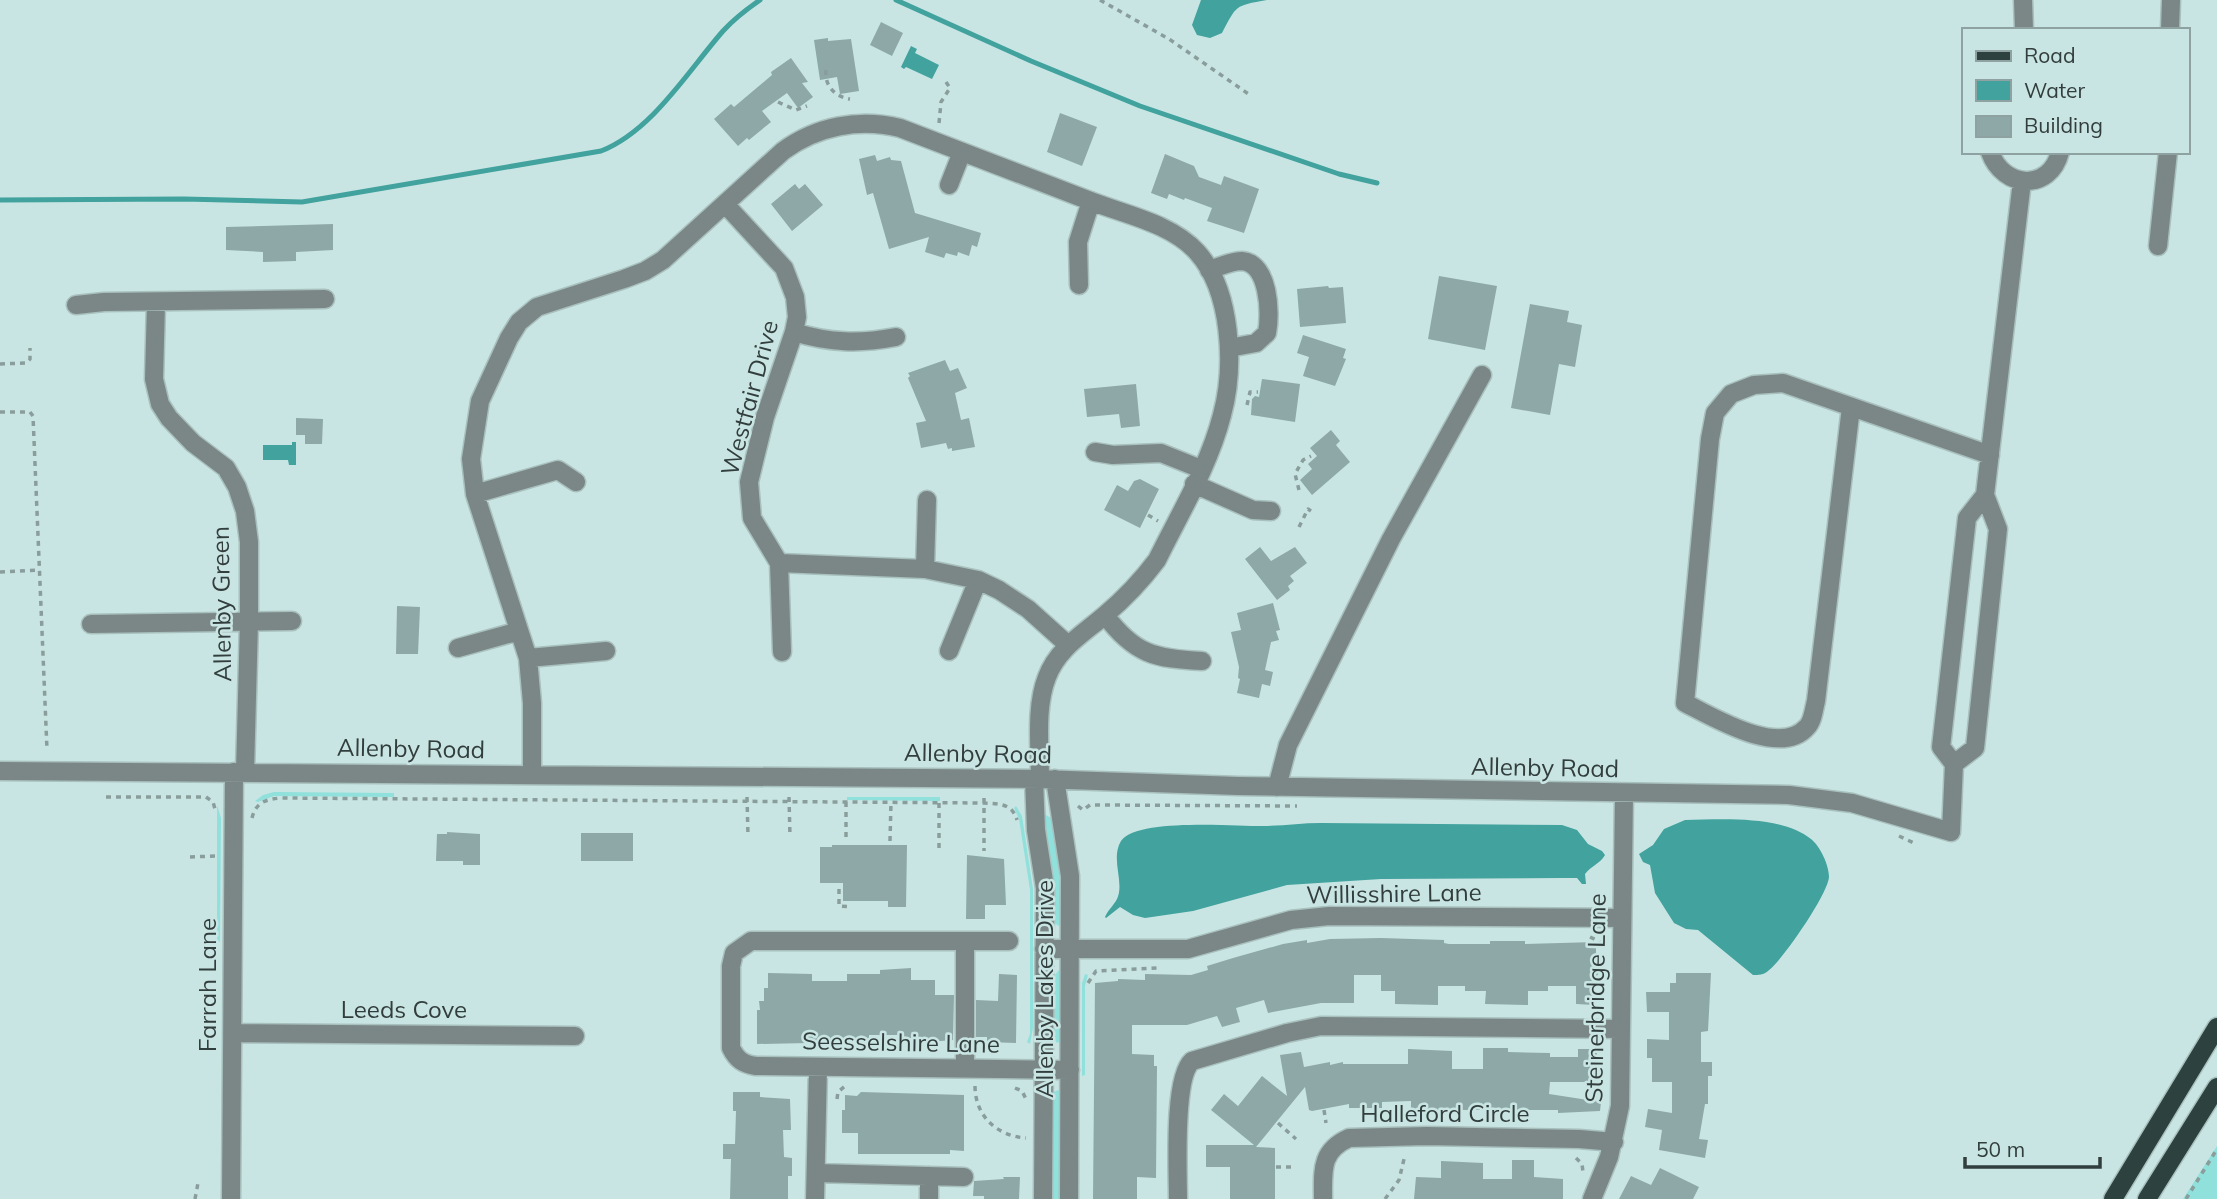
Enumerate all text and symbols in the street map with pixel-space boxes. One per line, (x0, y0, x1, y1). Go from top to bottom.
legend (1962, 28, 2189, 154)
text: Road (2024, 42, 2075, 68)
text: Water (2024, 77, 2085, 103)
text: Building (2024, 112, 2103, 138)
street label: Westfair Drive (714, 317, 784, 479)
street label: Allenby Green (205, 526, 237, 682)
street label: Allenby Road (337, 732, 485, 764)
street label: Allenby Road (904, 737, 1052, 769)
street label: Allenby Road (1471, 751, 1619, 783)
street label: Willisshire Lane (1306, 876, 1482, 910)
street label: Allenby Lakes Drive (1029, 880, 1059, 1098)
street label: Steinerbridge Lane (1578, 893, 1612, 1103)
street label: Farrah Lane (192, 918, 222, 1052)
street label: Leeds Cove (341, 994, 467, 1024)
street label: Seesselshire Lane (802, 1025, 1000, 1059)
street label: Halleford Circle (1360, 1098, 1530, 1128)
scale bar (1965, 1126, 2100, 1170)
text: 50 m (1976, 1136, 2025, 1162)

